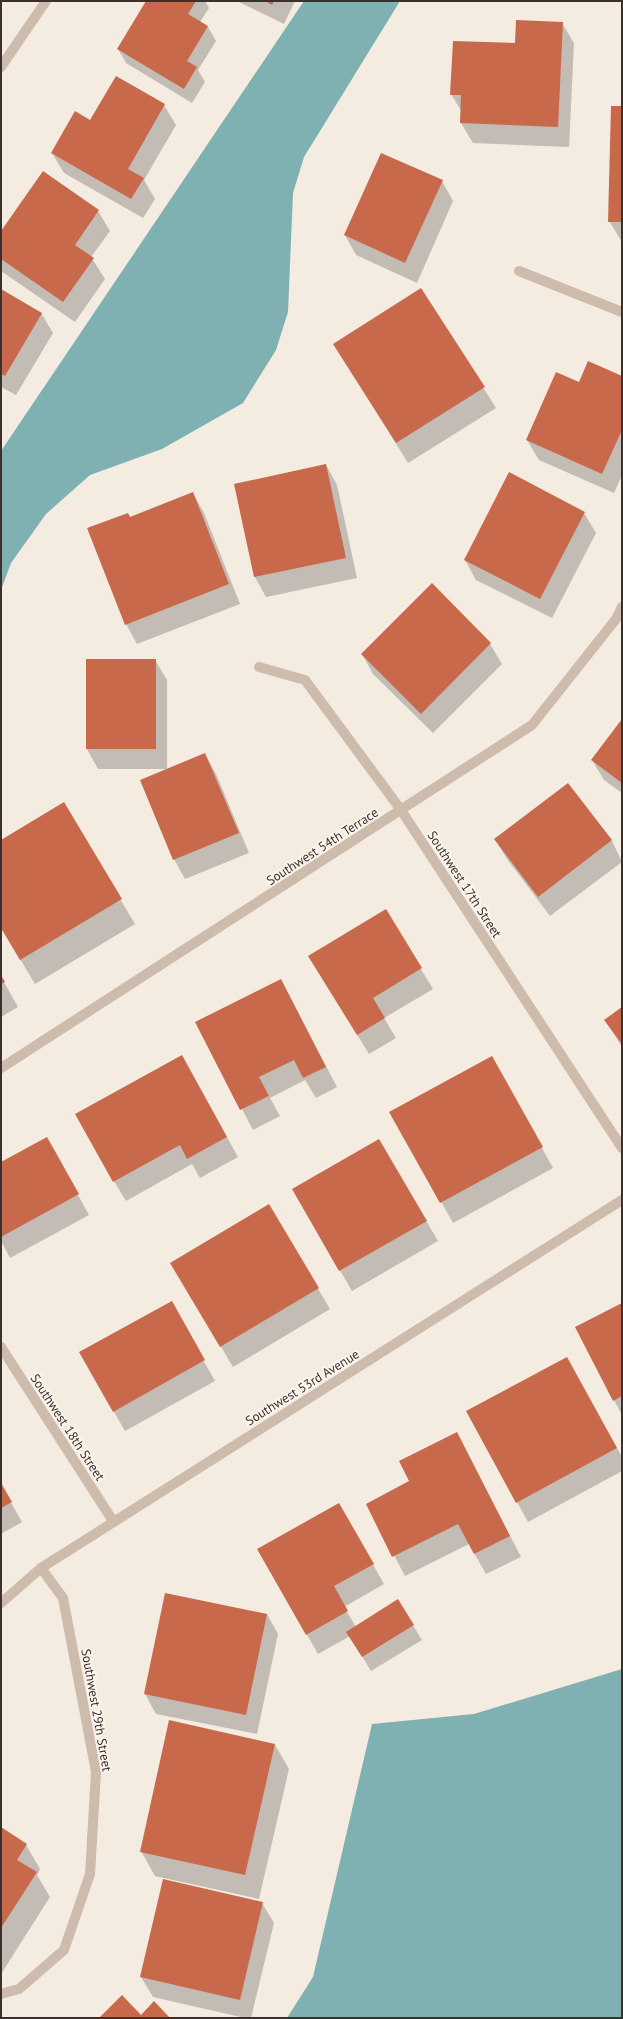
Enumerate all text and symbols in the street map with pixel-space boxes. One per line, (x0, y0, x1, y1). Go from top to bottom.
street label: Southwest 54th Terrace (263, 804, 381, 889)
street label: Southwest 17th Street (424, 828, 506, 941)
street label: Southwest 53rd Avenue (242, 1346, 362, 1429)
street label: Southwest 18th Street (27, 1371, 109, 1484)
street label: Southwest 29th Street (77, 1647, 116, 1773)

